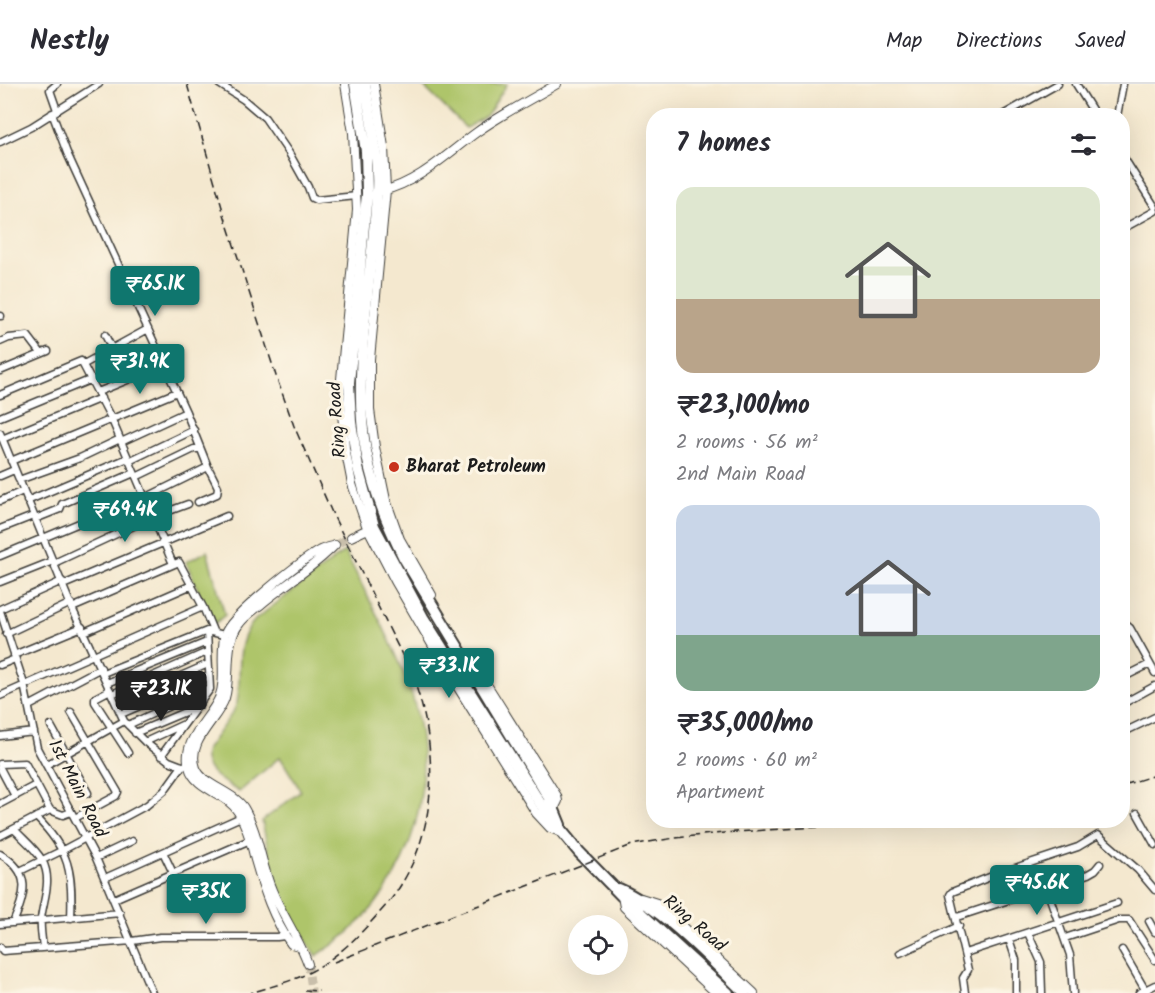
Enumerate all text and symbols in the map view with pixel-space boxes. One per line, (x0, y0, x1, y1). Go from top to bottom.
text: Nestly (30, 19, 109, 64)
text: Map (886, 25, 922, 58)
text: Directions (955, 25, 1042, 58)
text: Saved (1075, 25, 1125, 58)
text: 7 homes (676, 123, 771, 165)
icon: filters (1067, 128, 1100, 161)
icon: home (834, 226, 942, 334)
pin: ₹65.1K (106, 266, 204, 317)
text: ₹65.1K (124, 269, 186, 301)
pin: ₹31.9K (91, 344, 189, 395)
text: ₹31.9K (109, 347, 171, 379)
street label: Ring Road (321, 380, 355, 459)
text: ₹23,100/mo (676, 385, 810, 427)
text: 2 rooms · 56 m² (676, 427, 818, 459)
place label: Bharat Petroleum (406, 453, 546, 482)
text: 2nd Main Road (676, 459, 805, 491)
marker: Bharat Petroleum (387, 460, 401, 474)
pin: ₹69.4K (76, 492, 174, 543)
text: ₹69.4K (92, 495, 158, 527)
icon: home (834, 544, 942, 652)
pin: ₹33.1K (400, 648, 498, 699)
text: ₹33.1K (418, 651, 480, 683)
pin: ₹23.1K (112, 671, 210, 722)
text: ₹23.1K (130, 674, 192, 706)
text: ₹35,000/mo (676, 703, 813, 745)
street label: 1st Main Road (40, 735, 115, 844)
text: 2 rooms · 60 m² (676, 745, 817, 777)
text: Apartment (676, 777, 765, 809)
pin: ₹45.6K (988, 865, 1086, 916)
text: ₹45.6K (1004, 868, 1070, 900)
pin: ₹35K (170, 874, 242, 925)
text: ₹35K (181, 877, 231, 909)
street label: Ring Road (656, 888, 733, 961)
map controls (568, 915, 628, 975)
button: locate (568, 915, 628, 975)

